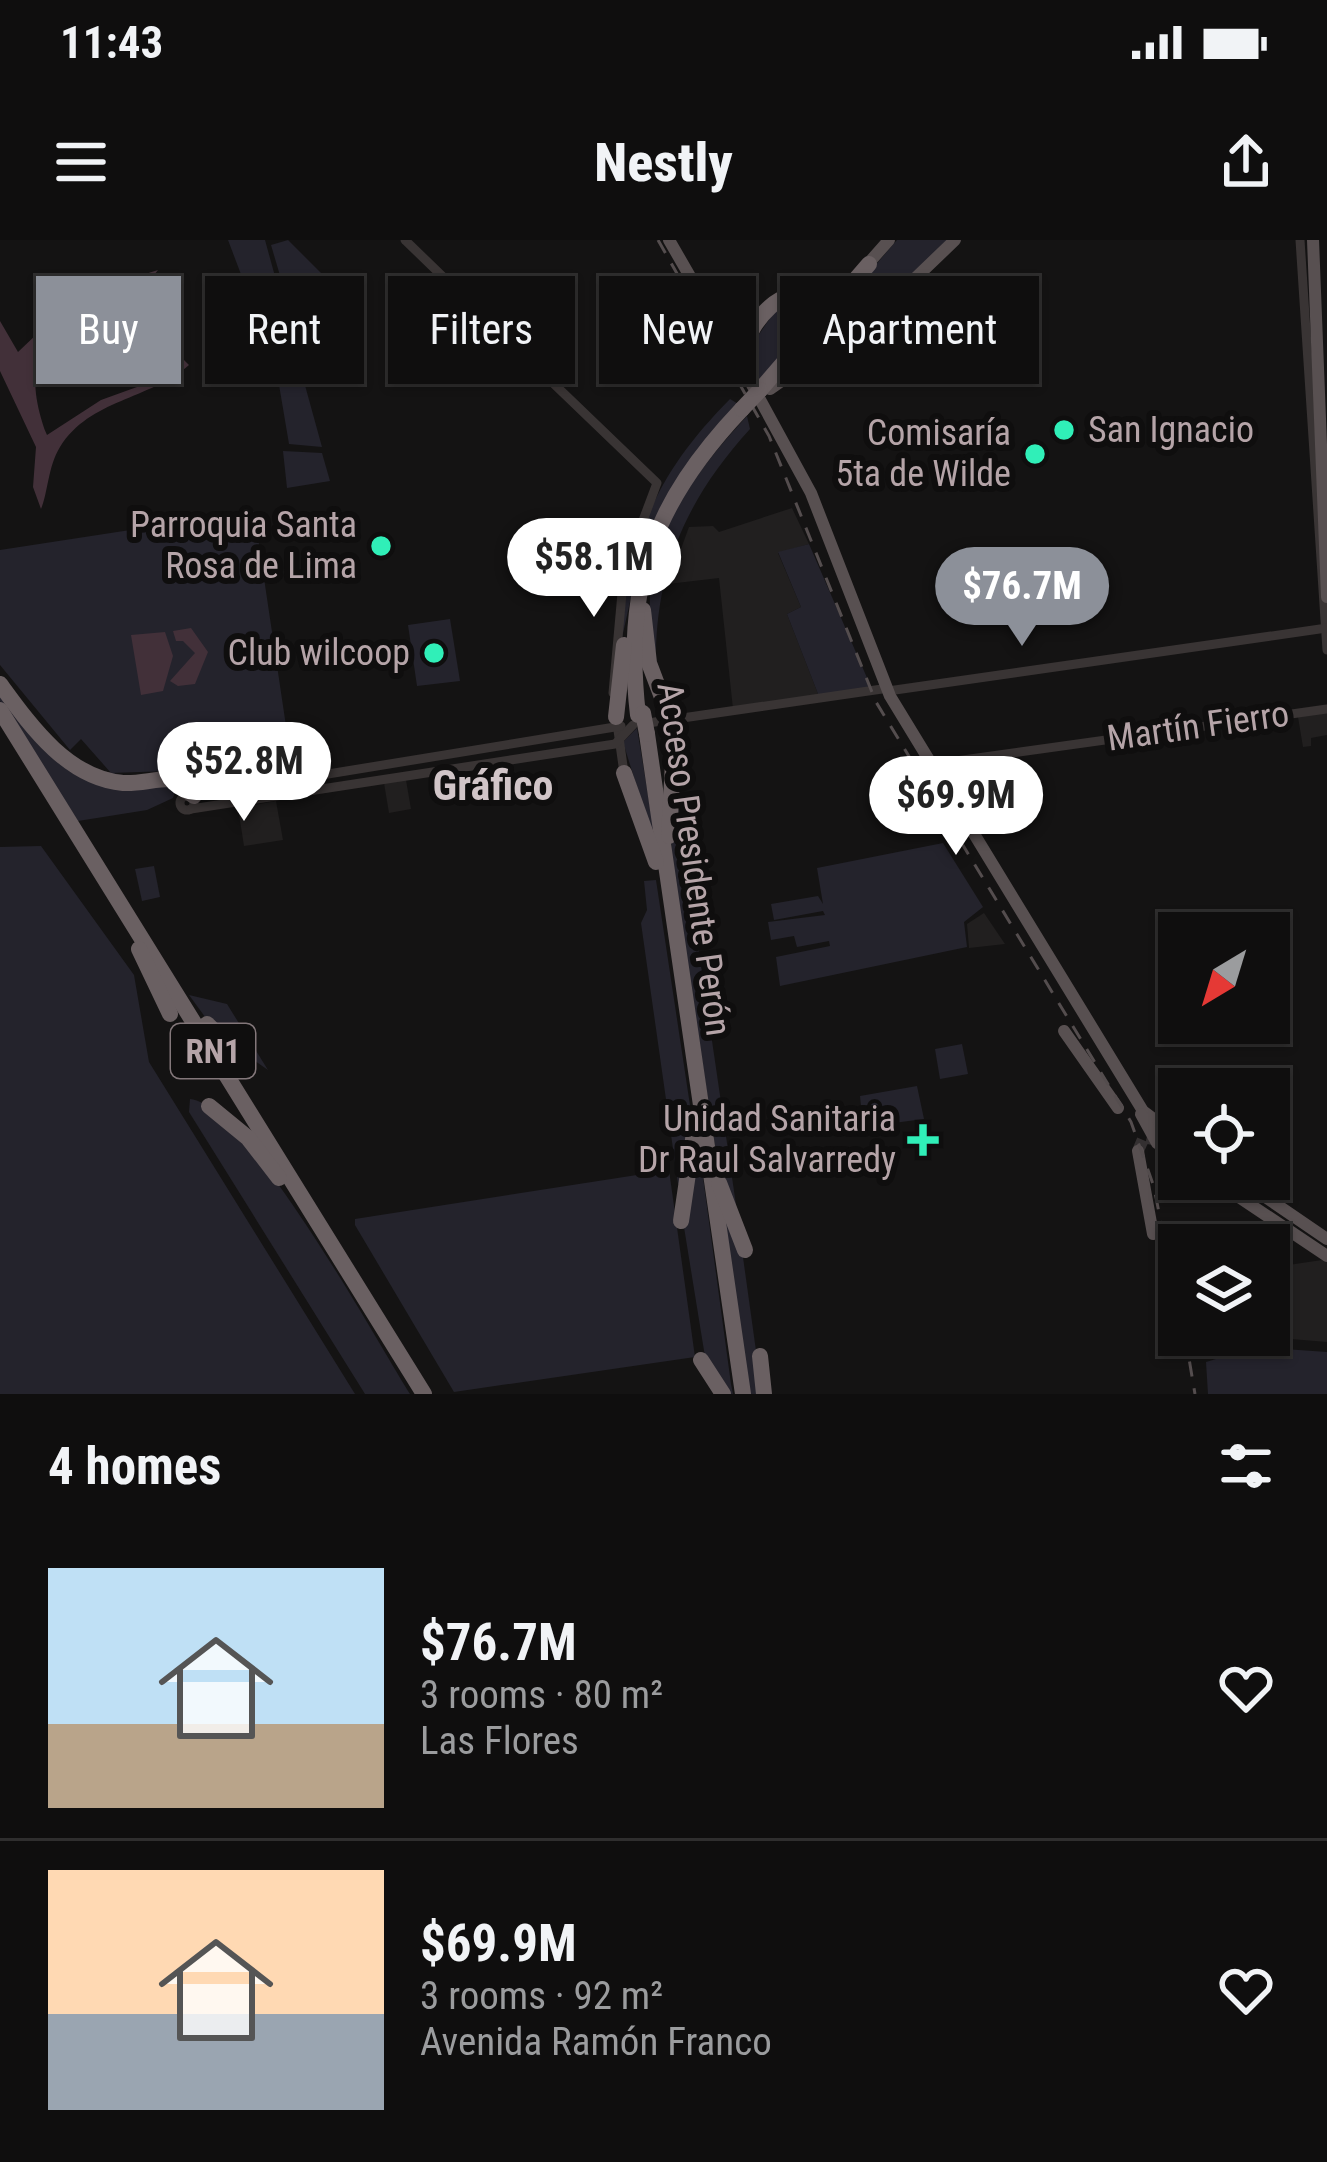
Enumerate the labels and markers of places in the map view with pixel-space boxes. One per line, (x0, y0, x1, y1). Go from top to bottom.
place label: San Ignacio (1088, 409, 1254, 451)
place label: Comisaría 5ta de Wilde (835, 412, 1011, 495)
marker: San Ignacio (1051, 417, 1077, 443)
marker: Comisaría 5ta de Wilde (1022, 441, 1048, 467)
place label: Parroquia Santa Rosa de Lima (130, 504, 357, 587)
pin: $58.1M (496, 518, 692, 620)
marker: Parroquia Santa Rosa de Lima (368, 533, 394, 559)
pin: $76.7M (924, 547, 1120, 649)
place label: Club wilcoop (227, 632, 410, 674)
marker: Club wilcoop (421, 640, 447, 666)
pin: $52.8M (146, 722, 342, 824)
pin: $69.9M (858, 756, 1054, 858)
place label: Unidad Sanitaria Dr Raul Salvarredy (638, 1098, 896, 1181)
marker: Unidad Sanitaria Dr Raul Salvarredy (907, 1124, 939, 1156)

